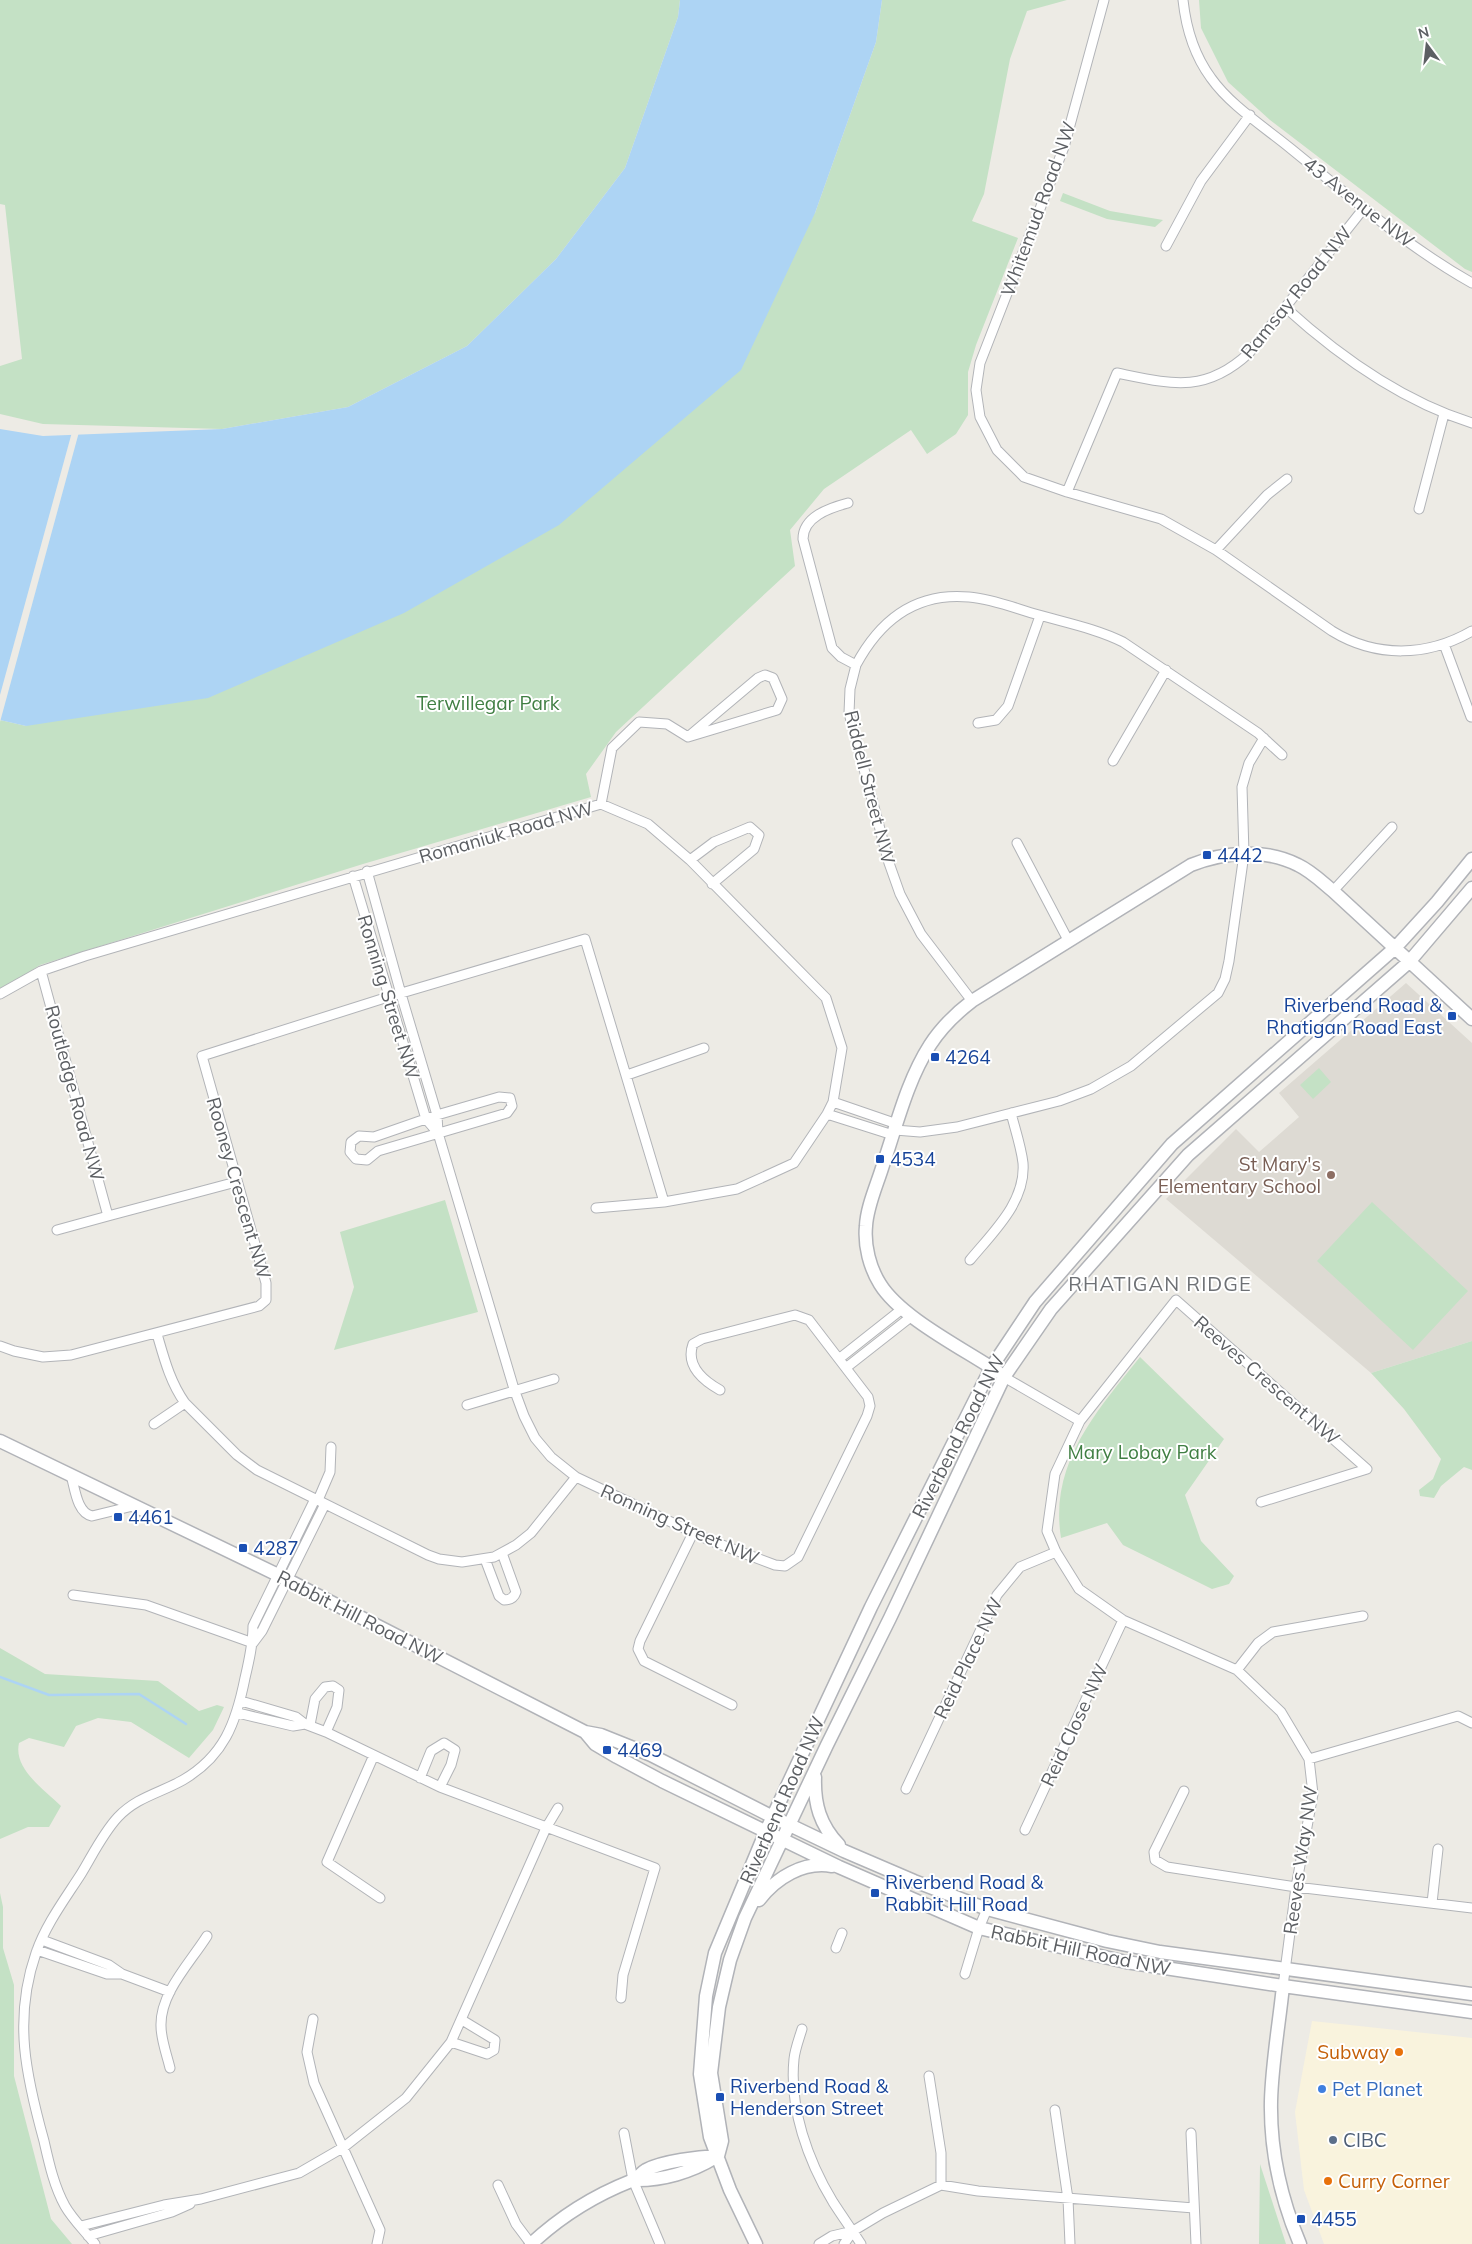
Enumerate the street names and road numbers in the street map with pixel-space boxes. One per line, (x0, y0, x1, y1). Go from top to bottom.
street label: Whitemud Road NW (995, 118, 1081, 300)
street label: 43 Avenue NW (1299, 151, 1419, 253)
street label: Ramsay Road NW (1235, 221, 1357, 363)
street label: Riddell Street NW (839, 708, 901, 866)
street label: Romaniuk Road NW (416, 796, 596, 868)
street label: Ronning Street NW (353, 912, 425, 1082)
street label: Routledge Road NW (40, 1002, 110, 1184)
street label: Rooney Crescent NW (202, 1094, 276, 1282)
street label: Reeves Crescent NW (1189, 1310, 1345, 1450)
street label: Riverbend Road NW (906, 1350, 1010, 1522)
street label: Ronning Street NW (597, 1478, 763, 1570)
street label: Rabbit Hill Road NW (273, 1565, 447, 1669)
street label: Reid Place NW (928, 1593, 1008, 1723)
street label: Reid Close NW (1035, 1660, 1113, 1790)
street label: Riverbend Road NW (734, 1712, 830, 1888)
street label: Reeves Way NW (1278, 1784, 1322, 1936)
street label: Rabbit Hill Road NW (989, 1919, 1173, 1981)

